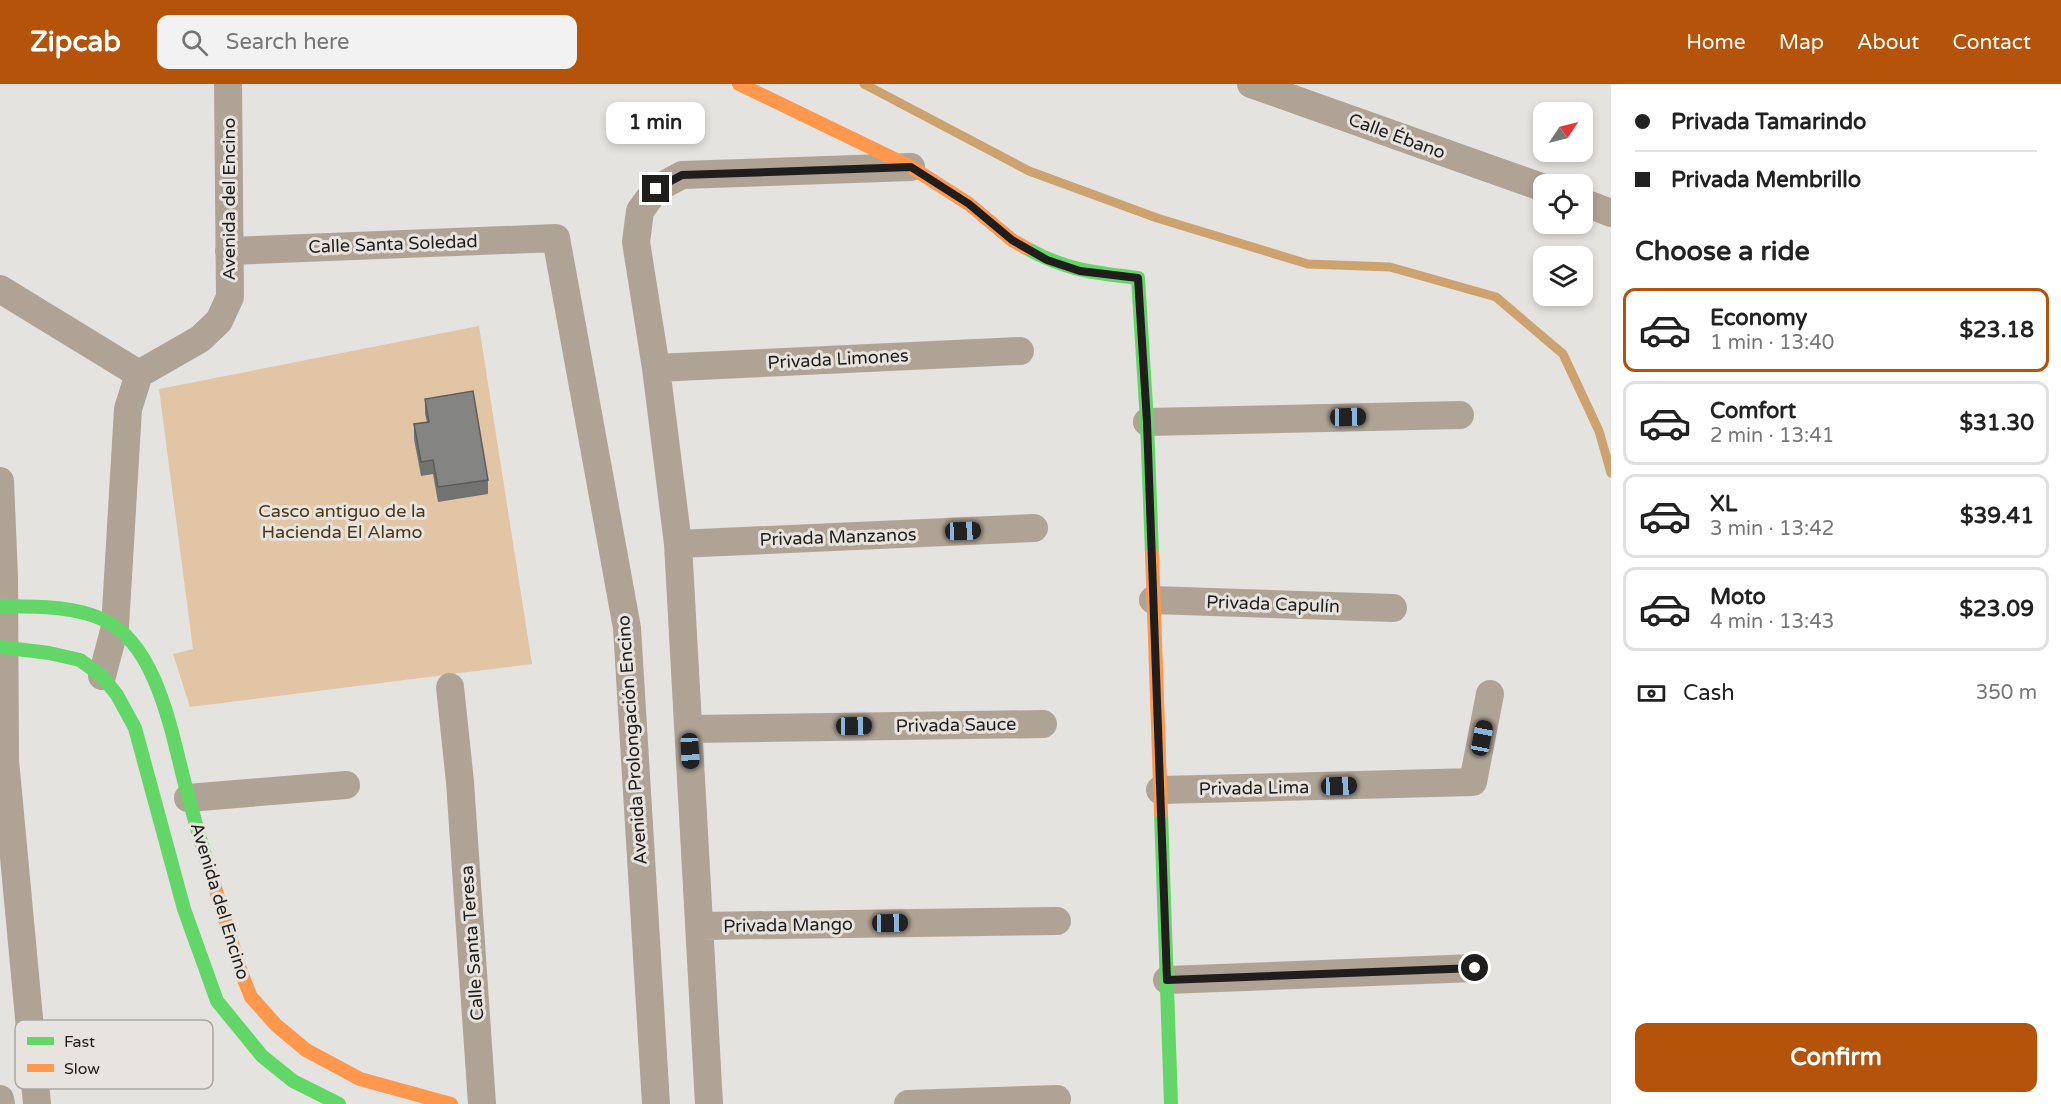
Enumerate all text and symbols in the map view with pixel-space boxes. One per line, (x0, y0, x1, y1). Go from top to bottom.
search box (157, 15, 577, 69)
text: Zipcab (30, 25, 121, 59)
icon: search (178, 26, 211, 59)
text: Search here (226, 29, 350, 55)
text: Home (1686, 30, 1746, 55)
text: Map (1779, 30, 1824, 55)
text: About (1857, 30, 1919, 55)
text: Contact (1952, 30, 2031, 55)
callout: 1 min (606, 102, 706, 144)
north arrow (1533, 102, 1593, 162)
map controls (1533, 102, 1593, 306)
street label: Calle Ébano (1346, 108, 1448, 164)
text: Privada Tamarindo (1671, 109, 1867, 135)
text: 1 min (629, 111, 682, 135)
street label: Avenida del Encino (218, 117, 240, 281)
text: Privada Membrillo (1671, 167, 1861, 193)
button: locate (1533, 174, 1593, 234)
route end (642, 175, 669, 202)
street label: Calle Santa Soledad (308, 230, 478, 258)
text: Choose a ride (1635, 235, 1810, 268)
button: layers (1533, 246, 1593, 306)
icon: car (1638, 303, 1692, 357)
text: Economy (1710, 305, 1807, 331)
text: $23.18 (1959, 317, 2034, 343)
text: 1 min · 13:40 (1710, 331, 1834, 355)
street label: Privada Limones (767, 344, 909, 374)
icon: car (1638, 396, 1692, 450)
text: Comfort (1710, 398, 1796, 424)
car (1330, 408, 1366, 426)
text: $31.30 (1959, 410, 2034, 436)
text: 2 min · 13:41 (1710, 424, 1834, 448)
icon: car (1638, 489, 1692, 543)
text: XL (1710, 491, 1737, 517)
park label: Casco antiguo de la Hacienda El Alamo (258, 500, 426, 543)
text: $39.41 (1960, 503, 2034, 529)
text: 3 min · 13:42 (1710, 517, 1834, 541)
car (945, 521, 981, 541)
street label: Privada Manzanos (759, 523, 917, 551)
icon: car (1638, 582, 1692, 636)
text: Moto (1710, 584, 1766, 610)
street label: Privada Capulín (1206, 591, 1340, 617)
text: $23.09 (1959, 596, 2034, 622)
text: 4 min · 13:43 (1710, 610, 1834, 634)
street label: Avenida Prolongación Encino (612, 614, 652, 866)
icon: cash (1635, 677, 1668, 710)
text: Cash (1683, 680, 1735, 706)
text: 350 m (1976, 681, 2037, 705)
street label: Privada Sauce (895, 713, 1017, 737)
car (836, 717, 872, 735)
car (1470, 719, 1494, 757)
car (680, 733, 700, 769)
street label: Privada Lima (1199, 776, 1309, 800)
car (1321, 776, 1357, 796)
street label: Avenida del Encino (186, 820, 254, 982)
street label: Calle Santa Teresa (456, 865, 488, 1021)
street label: Privada Mango (723, 913, 853, 937)
car (872, 914, 908, 932)
route start (1461, 954, 1488, 981)
legend (15, 1020, 213, 1089)
button: Confirm (1635, 1023, 2037, 1092)
text: Fast (64, 1032, 95, 1052)
text: Slow (64, 1059, 100, 1079)

